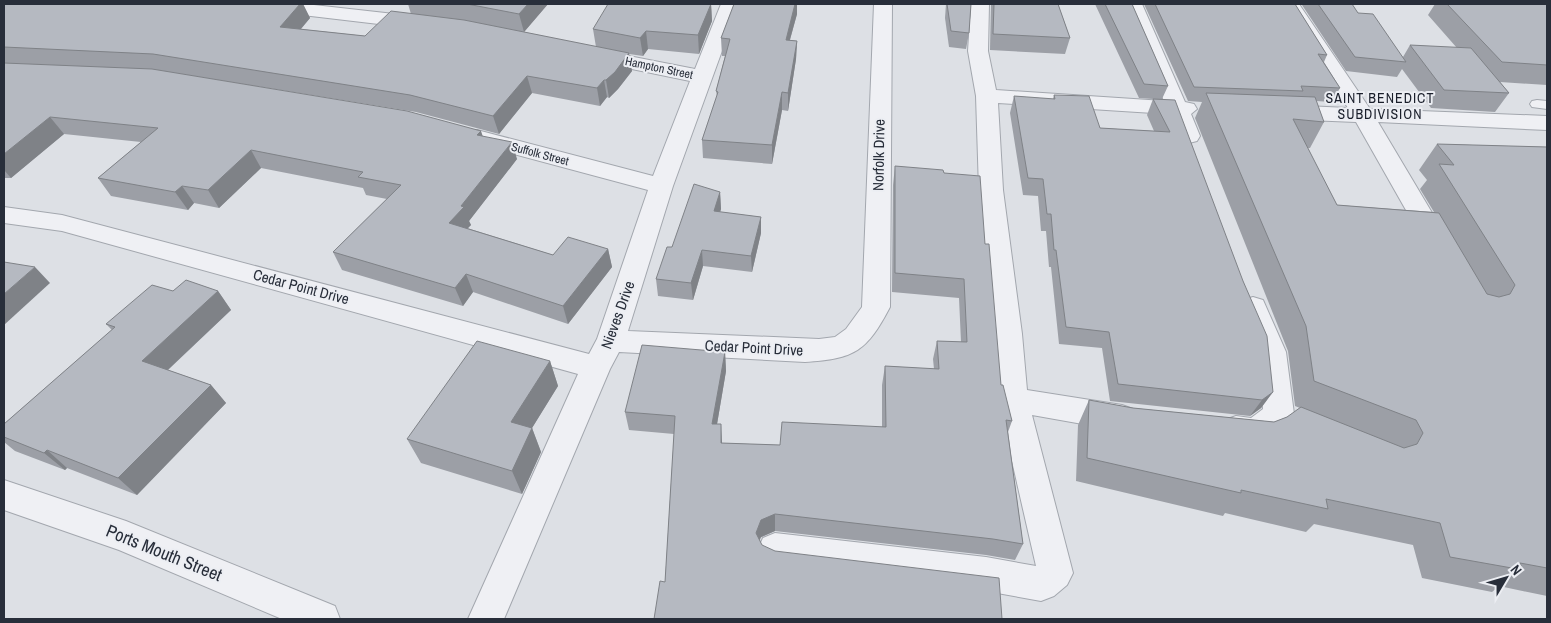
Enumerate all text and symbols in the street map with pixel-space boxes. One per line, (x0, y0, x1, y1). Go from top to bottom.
street label: Hampton Street (624, 53, 695, 83)
district label: SAINT BENEDICT SUBDIVISION (1326, 89, 1434, 123)
street label: Norfolk Drive (867, 119, 890, 191)
street label: Suffolk Street (509, 139, 571, 169)
street label: Cedar Point Drive (251, 264, 352, 309)
street label: Nieves Drive (596, 278, 640, 352)
street label: Cedar Point Drive (704, 334, 804, 361)
street label: Ports Mouth Street (102, 518, 226, 587)
north arrow (1481, 553, 1531, 603)
text: N (1507, 561, 1526, 579)

